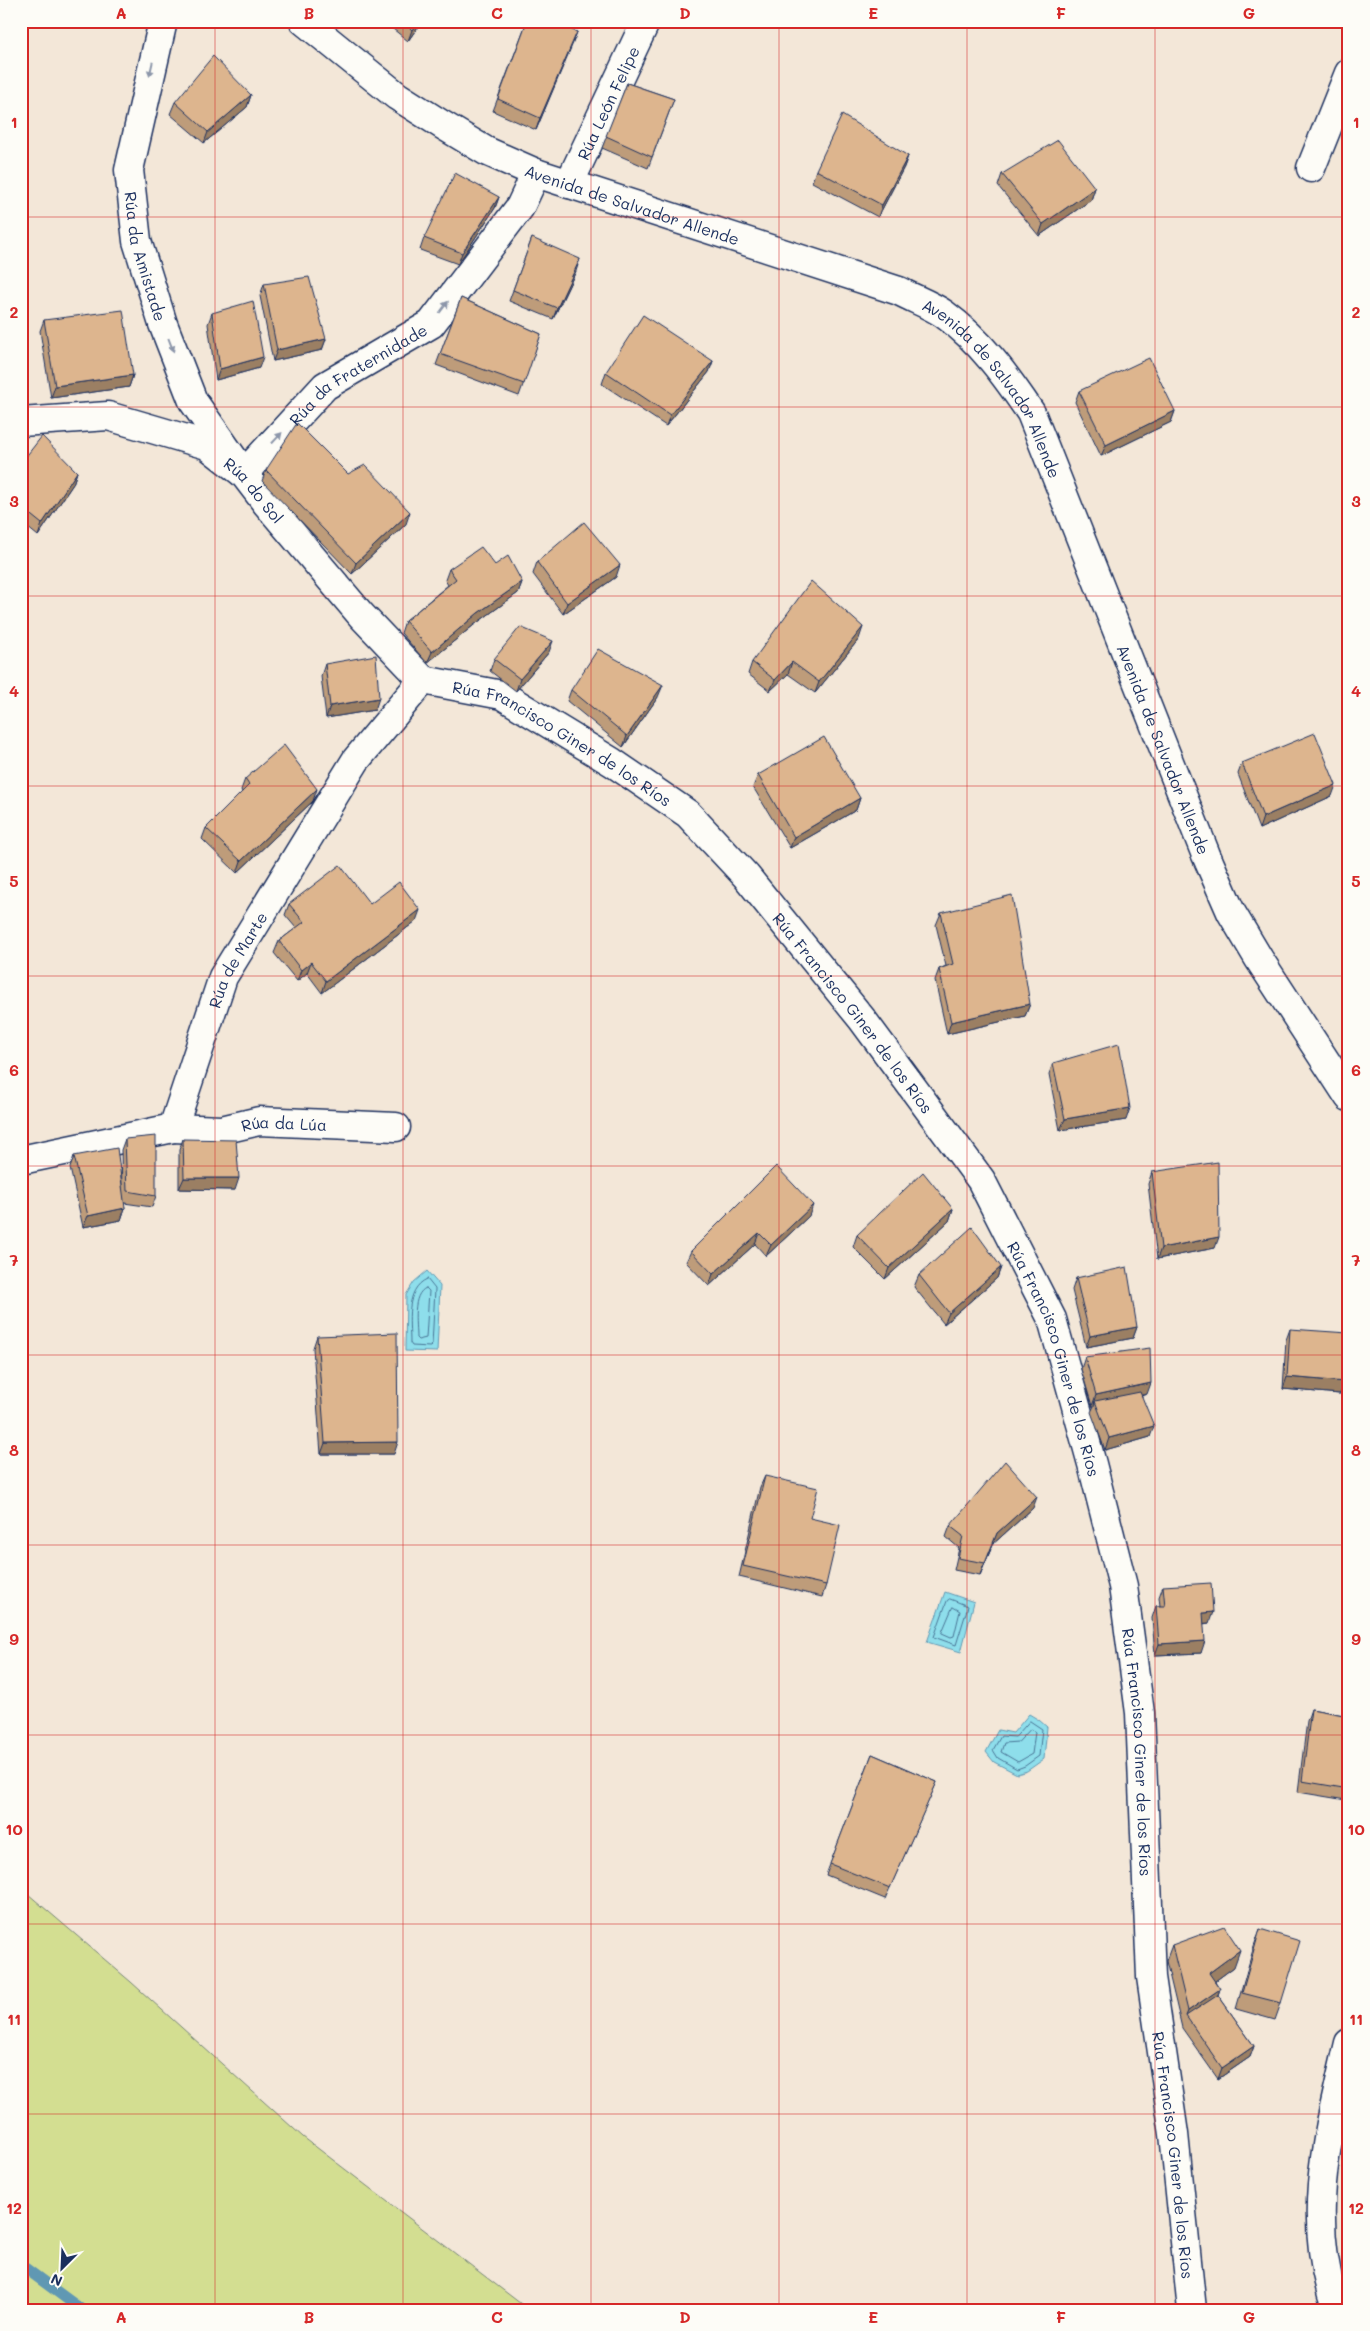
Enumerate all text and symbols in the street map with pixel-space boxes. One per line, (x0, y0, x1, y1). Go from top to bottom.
text: A (115, 2, 127, 23)
text: B (304, 2, 314, 23)
text: C (491, 2, 503, 23)
text: D (679, 2, 691, 23)
text: E (868, 2, 878, 23)
text: F (1056, 2, 1066, 23)
text: G (1243, 2, 1255, 23)
street label: Rúa León Felipe (572, 42, 643, 163)
one-way arrow (147, 61, 155, 77)
text: 1 (10, 111, 18, 132)
text: 1 (1352, 111, 1360, 132)
street label: Avenida de Salvador Allende (522, 159, 742, 249)
street label: Rúa da Amistade (121, 190, 172, 324)
street label: Avenida de Salvador Allende (919, 293, 1066, 481)
one-way arrow (439, 300, 449, 314)
text: 2 (10, 301, 19, 322)
text: 2 (1352, 301, 1361, 322)
street label: Rúa da Fraternidade (284, 318, 431, 429)
one-way arrow (167, 338, 175, 353)
one-way arrow (271, 432, 283, 444)
street label: Rúa do Sol (220, 452, 289, 527)
text: 3 (9, 490, 19, 511)
text: 3 (1351, 490, 1361, 511)
street label: Avenida de Salvador Allende (1113, 641, 1215, 857)
street label: Rúa Francisco Giner de los Ríos (451, 675, 676, 810)
text: 4 (9, 680, 19, 701)
text: 4 (1351, 680, 1361, 701)
text: 5 (9, 870, 19, 891)
text: 5 (1351, 870, 1361, 891)
street label: Rúa de Marte (203, 907, 271, 1011)
street label: Rúa Francisco Giner de los Ríos (769, 908, 938, 1117)
text: 6 (9, 1059, 19, 1080)
text: 6 (1351, 1059, 1361, 1080)
street label: Rúa da Lúa (239, 1111, 328, 1135)
street label: Rúa Francisco Giner de los Ríos (1003, 1238, 1105, 1479)
text: 7 (10, 1249, 19, 1270)
text: 7 (1352, 1249, 1361, 1270)
text: 8 (9, 1439, 19, 1460)
text: 8 (1351, 1439, 1361, 1460)
street label: Rúa Francisco Giner de los Ríos (1118, 1627, 1157, 1877)
text: 9 (9, 1628, 19, 1649)
text: 9 (1351, 1628, 1361, 1649)
text: 10 (5, 1818, 23, 1839)
text: 10 (1347, 1818, 1365, 1839)
text: 11 (7, 2008, 21, 2029)
text: 11 (1349, 2008, 1363, 2029)
street label: Rúa Francisco Giner de los Ríos (1149, 2030, 1199, 2280)
text: 12 (6, 2197, 22, 2218)
text: 12 (1348, 2197, 1364, 2218)
north arrow (38, 2244, 88, 2294)
text: N (48, 2269, 65, 2291)
text: A (115, 2306, 127, 2327)
text: B (304, 2306, 314, 2327)
text: C (491, 2306, 503, 2327)
text: D (679, 2306, 691, 2327)
text: E (868, 2306, 878, 2327)
text: F (1056, 2306, 1066, 2327)
text: G (1243, 2306, 1255, 2327)

